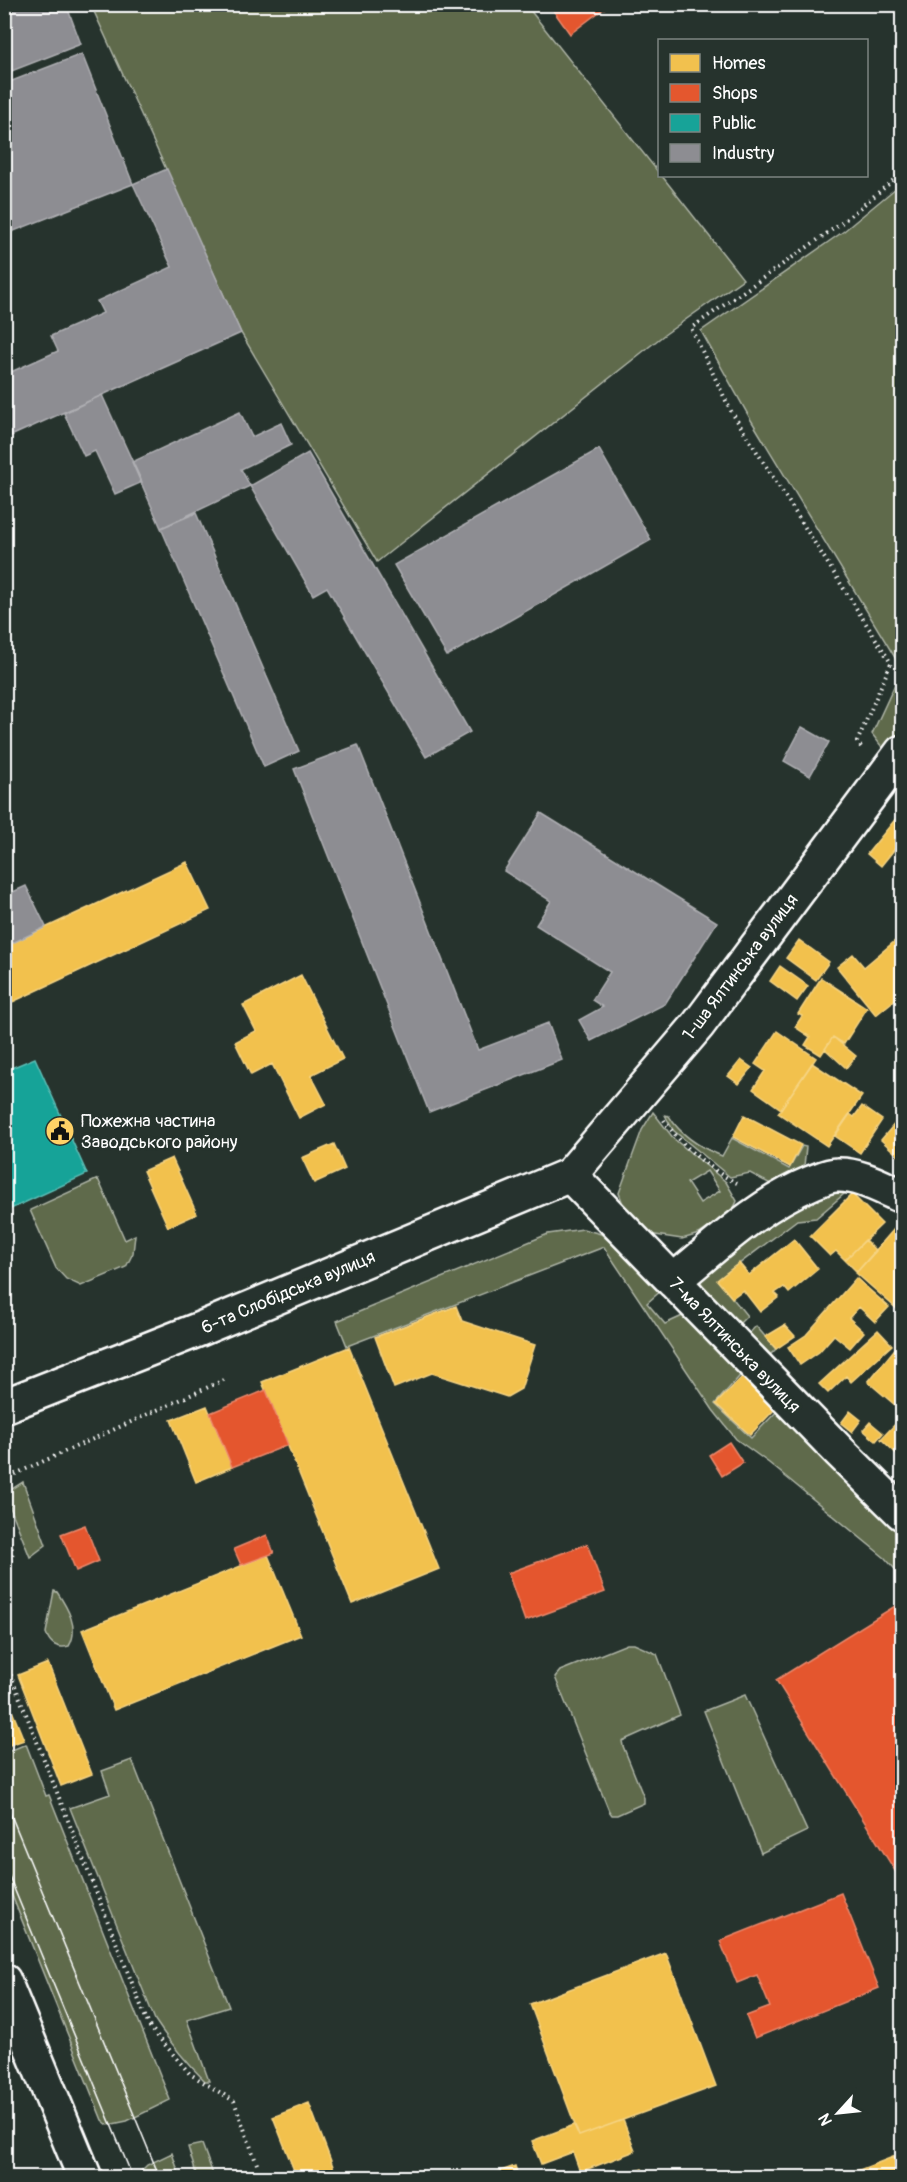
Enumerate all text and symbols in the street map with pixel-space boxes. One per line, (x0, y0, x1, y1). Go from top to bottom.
legend (658, 39, 868, 177)
text: Homes (712, 52, 765, 75)
text: Shops (712, 82, 757, 105)
text: Public (712, 112, 756, 135)
text: Industry (712, 142, 775, 165)
street label: 1-ша Ялтинська вулиця (678, 889, 803, 1045)
place label: Пожежна частина Заводського району (81, 1110, 238, 1154)
public building icon: Пожежна частина Заводського району (44, 1115, 76, 1147)
street label: 6-та Слобідська вулиця (198, 1245, 379, 1340)
street label: 7-ма Ялтинська вулиця (664, 1273, 805, 1418)
north arrow (808, 2083, 868, 2143)
text: N (814, 2110, 837, 2129)

